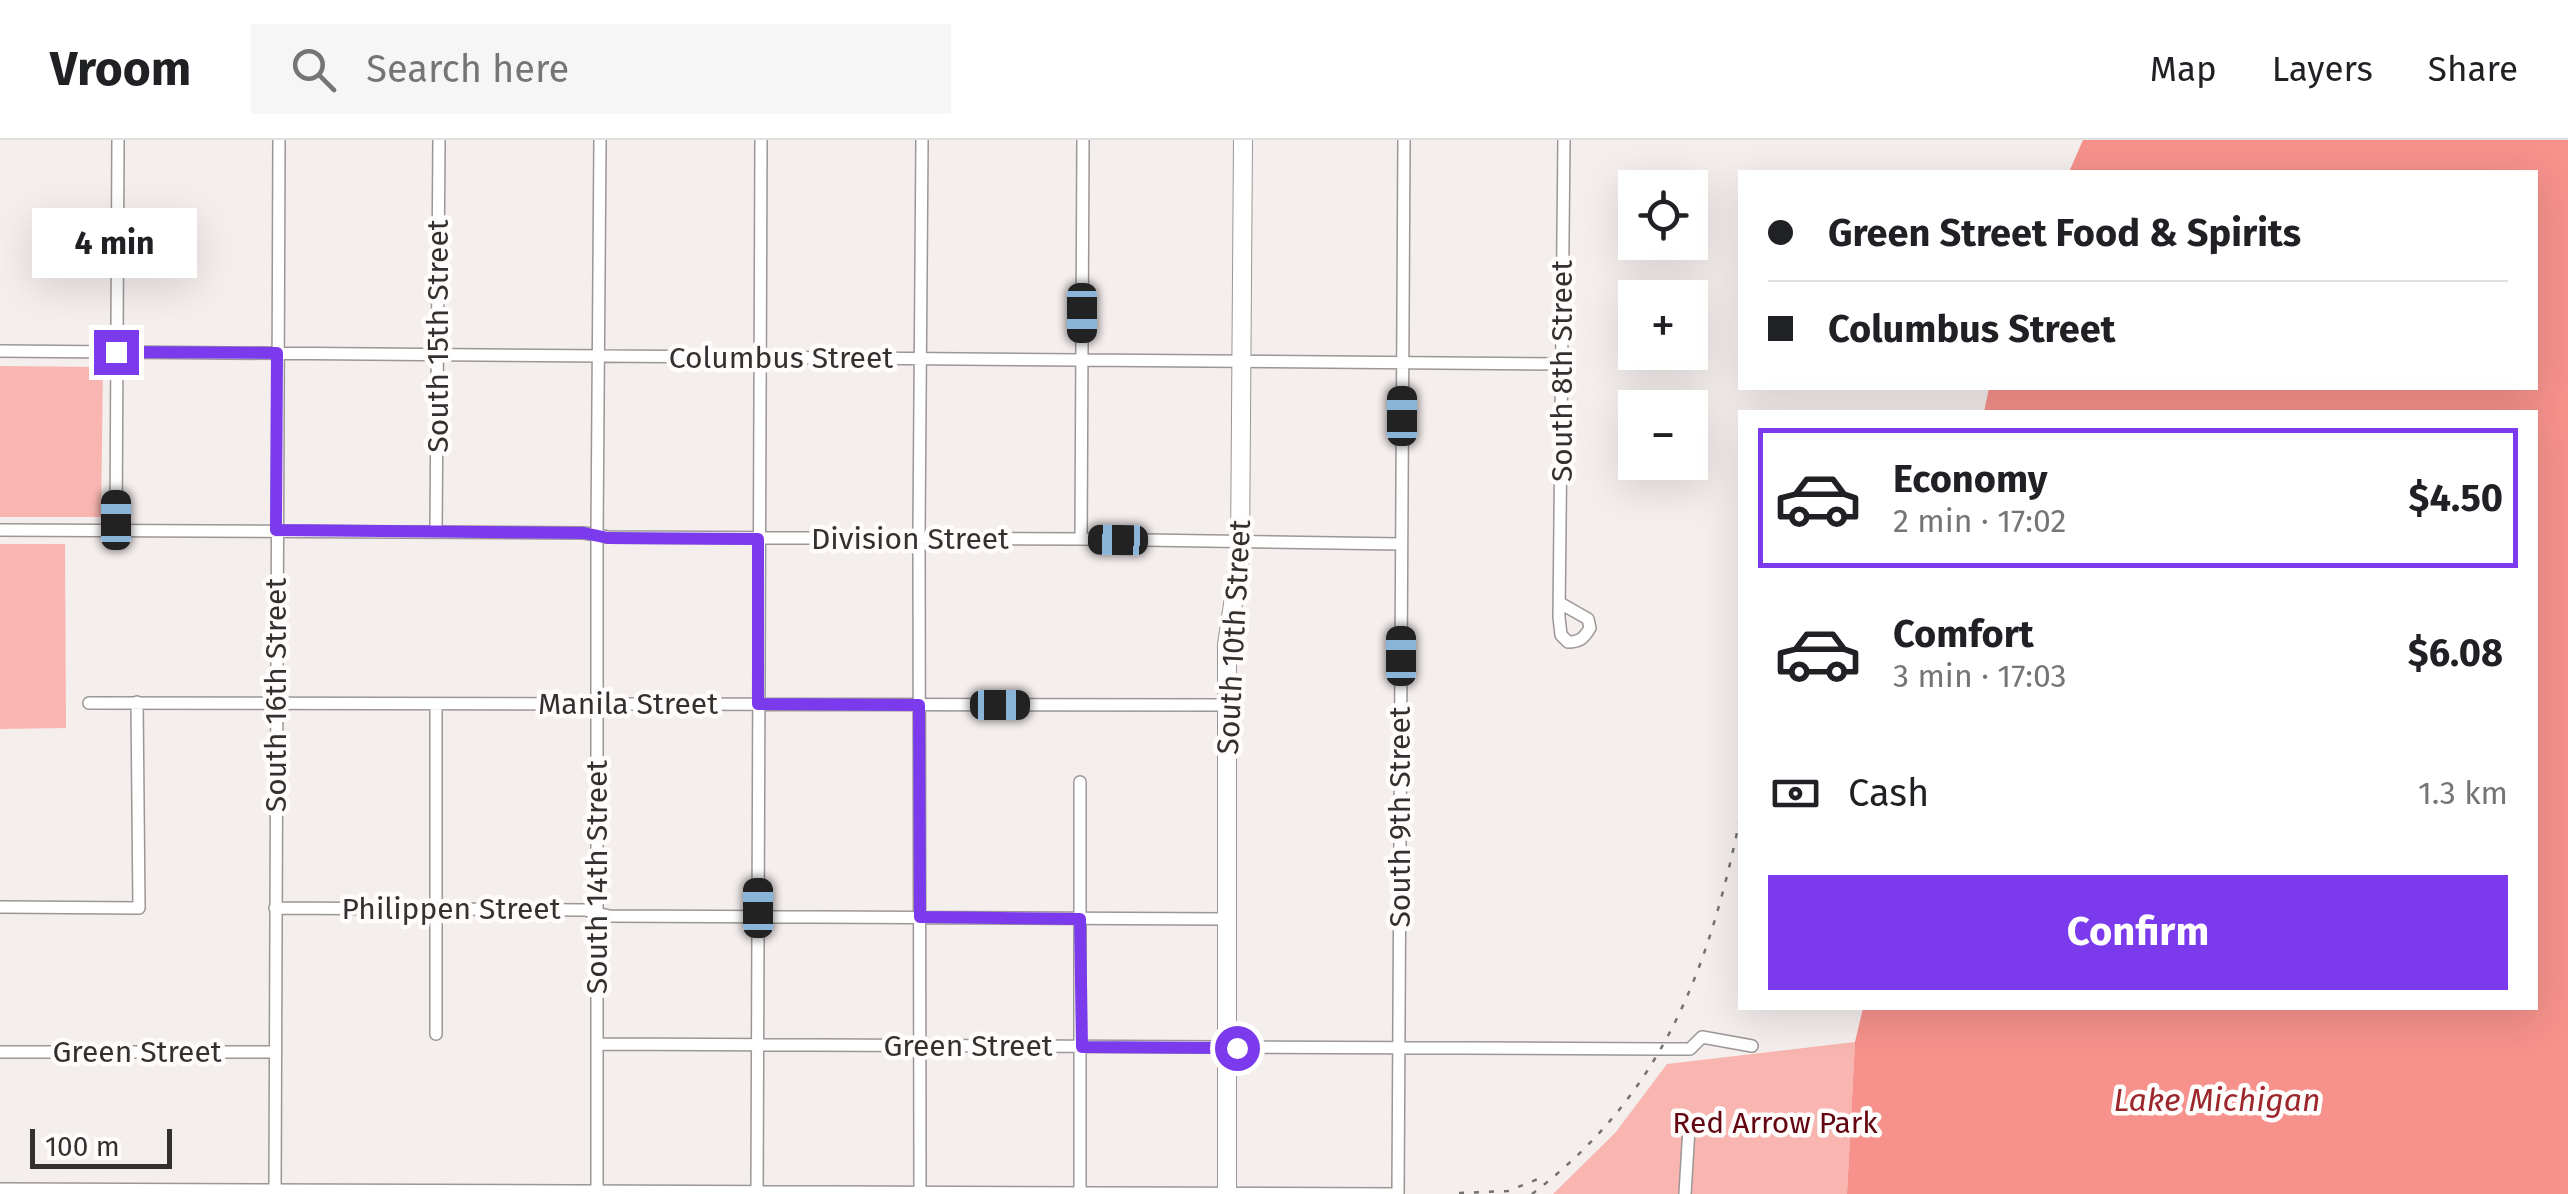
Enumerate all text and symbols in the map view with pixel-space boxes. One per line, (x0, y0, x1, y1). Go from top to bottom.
search box (251, 24, 951, 114)
text: Vroom (50, 40, 191, 98)
icon: search (286, 42, 341, 97)
text: Search here (366, 46, 569, 92)
text: Map (2150, 48, 2217, 90)
text: Layers (2272, 48, 2373, 90)
text: Share (2428, 48, 2518, 90)
map controls (1618, 170, 1708, 480)
button: locate (1618, 170, 1708, 260)
callout: 4 min (34, 207, 198, 277)
text: Green Street Food & Spirits (1828, 210, 2301, 256)
street label: South 15th Street (420, 219, 456, 453)
text: 4 min (74, 224, 155, 262)
street label: South 8th Street (1544, 260, 1580, 482)
button: + (1618, 280, 1708, 370)
car (1067, 283, 1097, 343)
text: Columbus Street (1828, 306, 2115, 352)
route end (94, 330, 139, 375)
street label: Columbus Street (669, 340, 893, 376)
car (1387, 386, 1417, 446)
button: − (1618, 390, 1708, 480)
icon: car (1773, 453, 1863, 543)
text: Economy (1893, 456, 2048, 502)
text: $4.50 (2409, 475, 2503, 521)
car (101, 490, 131, 550)
text: 2 min · 17:02 (1893, 502, 2066, 540)
street label: South 10th Street (1210, 518, 1258, 755)
street label: Division Street (811, 521, 1009, 557)
car (1088, 524, 1148, 556)
street label: South 16th Street (258, 578, 294, 812)
icon: car (1773, 608, 1863, 698)
text: Comfort (1893, 611, 2034, 657)
car (1386, 626, 1416, 686)
text: $6.08 (2408, 630, 2503, 676)
text: 3 min · 17:03 (1893, 657, 2067, 695)
street label: Manila Street (538, 686, 718, 722)
car (970, 690, 1030, 720)
street label: South 9th Street (1382, 706, 1418, 928)
street label: South 14th Street (579, 760, 615, 994)
icon: cash (1768, 766, 1823, 821)
text: Cash (1848, 770, 1929, 816)
text: 1.3 km (2418, 774, 2508, 812)
button: Confirm (1768, 875, 2508, 990)
car (743, 878, 773, 938)
street label: Philippen Street (341, 891, 561, 927)
route start (1215, 1026, 1260, 1071)
street label: Green Street (883, 1028, 1053, 1064)
street label: Green Street (52, 1034, 222, 1070)
water label: Lake Michigan (2113, 1081, 2321, 1119)
park label: Red Arrow Park (1672, 1105, 1878, 1141)
scale bar (30, 1124, 172, 1168)
text: 100 m (45, 1130, 120, 1163)

